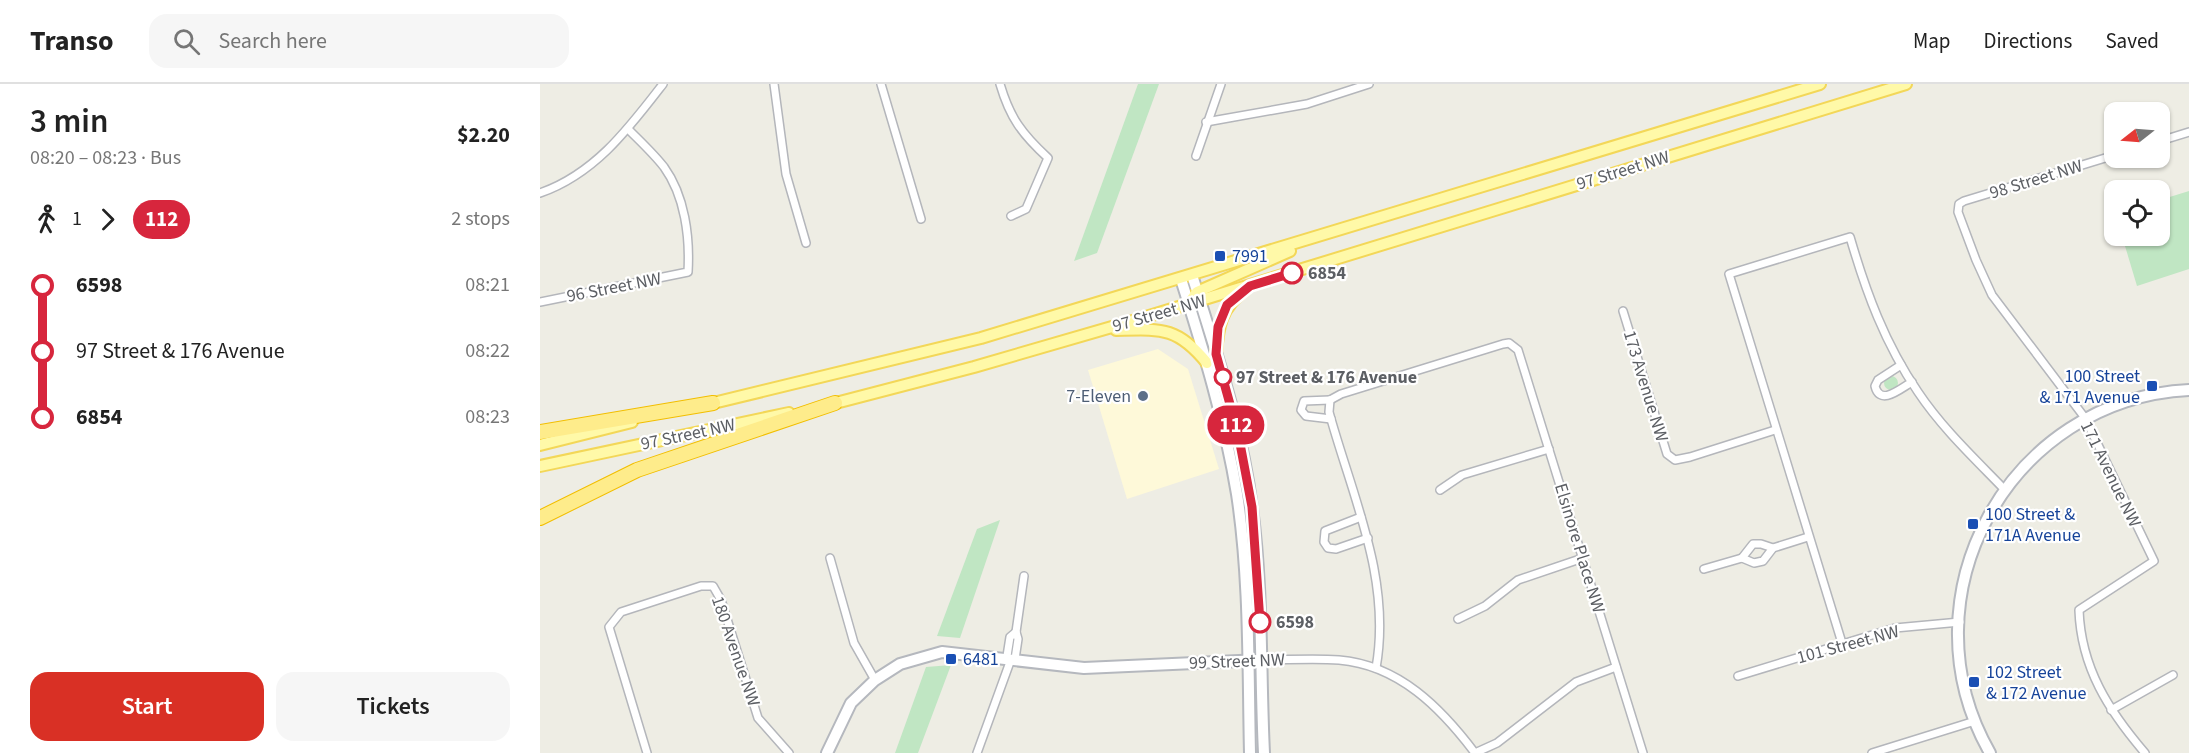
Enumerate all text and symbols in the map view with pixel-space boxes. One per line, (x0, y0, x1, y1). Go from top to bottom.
search box (149, 14, 569, 68)
text: Transo (30, 21, 113, 61)
icon: search (170, 25, 203, 58)
text: Search here (218, 25, 327, 57)
text: Map (1913, 26, 1951, 56)
text: Directions (1984, 26, 2072, 56)
text: Saved (2105, 26, 2159, 56)
text: 3 min (30, 98, 108, 145)
north arrow (2104, 102, 2170, 168)
map controls (2104, 102, 2170, 246)
text: $2.20 (457, 119, 510, 151)
text: 08:20 – 08:23 · Bus (30, 144, 181, 172)
street label: 97 Street NW (1574, 144, 1673, 196)
street label: 98 Street NW (1987, 153, 2086, 205)
button: locate (2104, 180, 2170, 246)
icon: walk (30, 203, 63, 236)
icon: forward (91, 203, 124, 236)
text: 112 (145, 204, 178, 234)
text: 1 (72, 205, 82, 233)
text: 2 stops (451, 205, 510, 233)
place label: 7991 (1232, 244, 1268, 269)
marker: 7991 (1213, 249, 1227, 263)
place label: 6854 (1308, 261, 1347, 286)
marker: 6854 (1281, 262, 1303, 284)
street label: 96 Street NW (565, 266, 664, 309)
text: 6598 (76, 269, 122, 301)
text: 08:21 (465, 271, 510, 299)
street label: 97 Street NW (1110, 288, 1209, 339)
street label: 173 Avenue NW (1617, 327, 1674, 445)
text: 97 Street & 176 Avenue (76, 335, 285, 367)
text: 08:22 (465, 337, 510, 365)
place label: 100 Street & 171 Avenue (2040, 364, 2140, 410)
place label: 97 Street & 176 Avenue (1236, 365, 1417, 390)
marker: 97 Street & 176 Avenue (1214, 368, 1232, 386)
marker: 100 Street & 171 Avenue (2145, 379, 2159, 393)
place label: 7-Eleven (1066, 384, 1131, 409)
marker: 7-Eleven (1136, 389, 1150, 403)
text: 6854 (76, 401, 122, 433)
text: 08:23 (465, 403, 510, 431)
line badge: 112 (1202, 406, 1270, 444)
text: 112 (1219, 410, 1253, 440)
street label: 97 Street NW (639, 412, 738, 457)
street label: 171 Avenue NW (2074, 417, 2147, 532)
street label: Elsinore Place NW (1548, 480, 1611, 616)
place label: 100 Street & 171A Avenue (1985, 502, 2081, 548)
marker: 100 Street & 171A Avenue (1966, 517, 1980, 531)
street label: 180 Avenue NW (705, 593, 766, 710)
place label: 6598 (1276, 610, 1314, 635)
marker: 6598 (1249, 611, 1271, 633)
street label: 101 Street NW (1794, 619, 1902, 670)
place label: 6481 (963, 647, 999, 672)
street label: 99 Street NW (1189, 647, 1285, 676)
marker: 6481 (944, 652, 958, 666)
place label: 102 Street & 172 Avenue (1986, 660, 2087, 706)
button: Start (30, 672, 264, 741)
button: Tickets (276, 672, 510, 741)
marker: 102 Street & 172 Avenue (1967, 675, 1981, 689)

